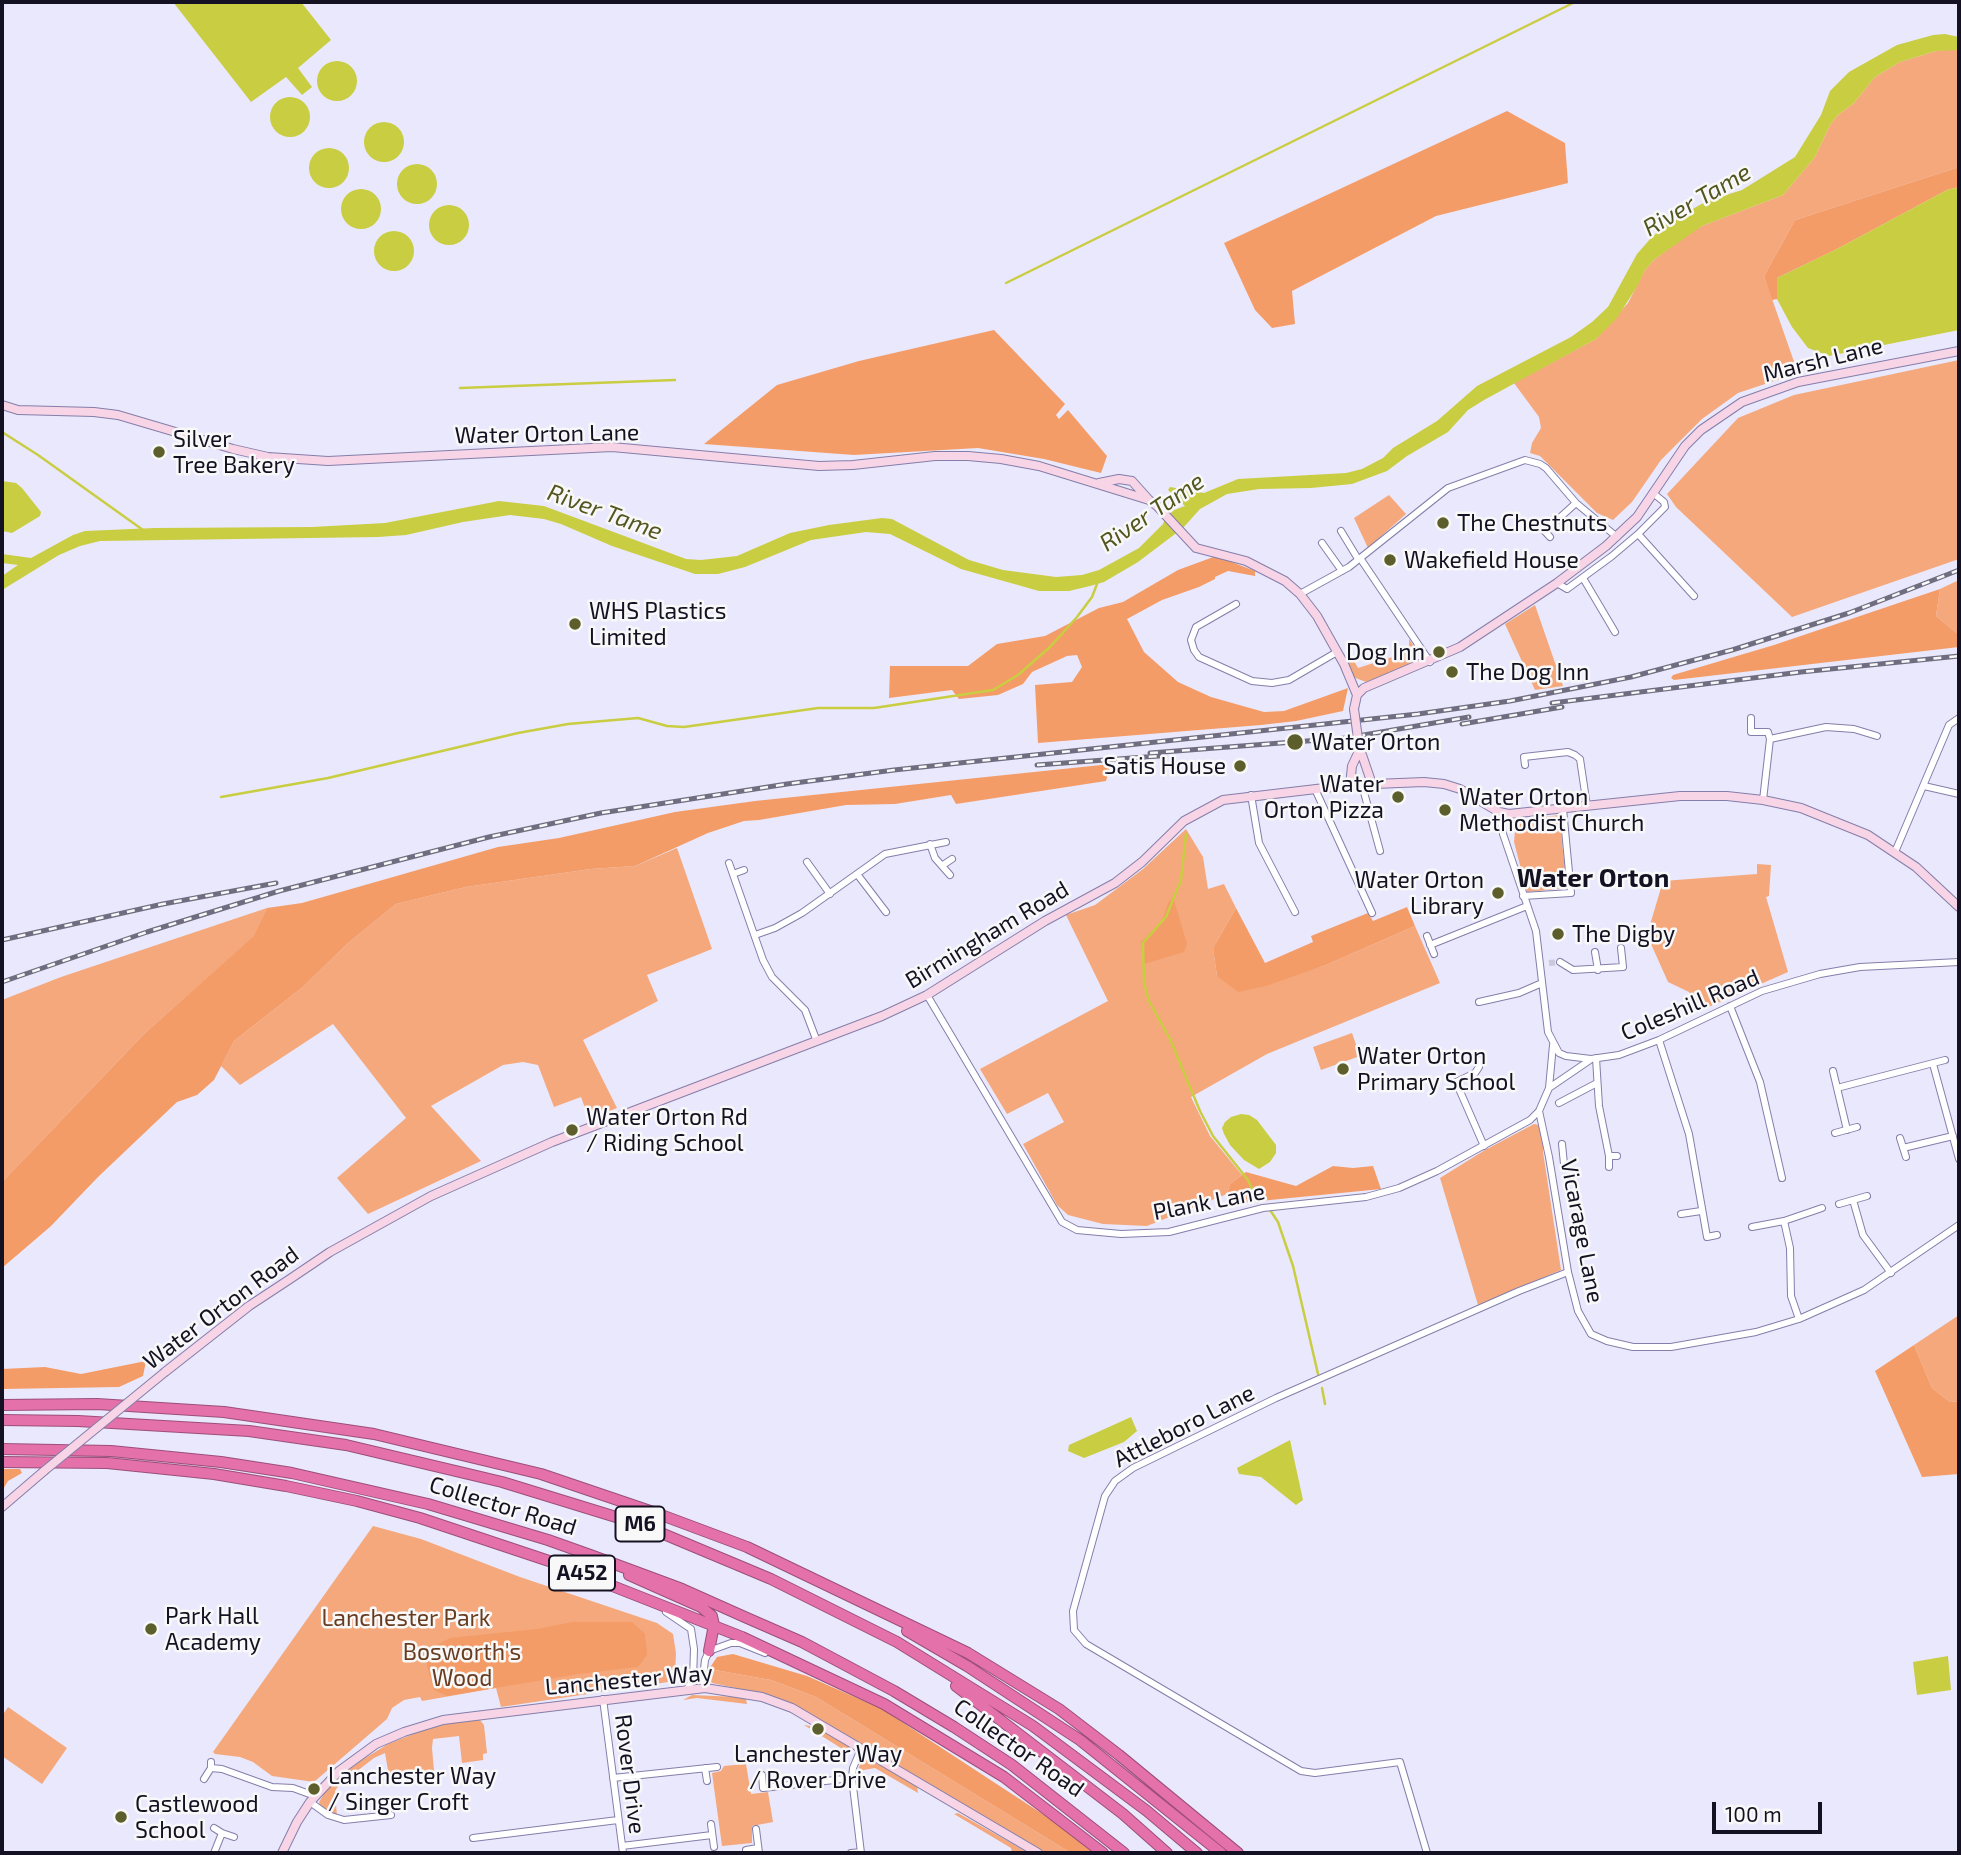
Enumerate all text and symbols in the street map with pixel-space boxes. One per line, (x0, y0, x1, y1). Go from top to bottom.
water label: River Tame (1638, 158, 1756, 242)
street label: Marsh Lane (1760, 332, 1886, 388)
street label: Water Orton Lane (454, 419, 640, 449)
place label: Silver Tree Bakery (173, 425, 295, 479)
marker: Silver Tree Bakery (151, 444, 167, 460)
water label: River Tame (1094, 466, 1210, 558)
water label: River Tame (544, 478, 666, 546)
place label: The Chestnuts (1457, 509, 1607, 537)
marker: The Chestnuts (1435, 515, 1451, 531)
place label: Wakefield House (1404, 546, 1579, 574)
marker: Wakefield House (1382, 552, 1398, 568)
place label: WHS Plastics Limited (589, 597, 726, 651)
marker: WHS Plastics Limited (567, 616, 583, 632)
place label: Dog Inn (1346, 638, 1425, 666)
marker: Dog Inn (1431, 644, 1447, 660)
place label: The Dog Inn (1466, 658, 1589, 686)
marker: The Dog Inn (1444, 664, 1460, 680)
place label: Water Orton (1311, 728, 1440, 756)
marker: Water Orton (1285, 732, 1305, 752)
place label: Satis House (1104, 752, 1226, 780)
marker: Satis House (1232, 758, 1248, 774)
place label: Water Orton Pizza (1264, 770, 1384, 824)
place label: Water Orton Methodist Church (1459, 783, 1644, 837)
marker: Water Orton Pizza (1390, 789, 1406, 805)
marker: Water Orton Methodist Church (1437, 802, 1453, 818)
district label: Water Orton (1517, 862, 1669, 894)
place label: Water Orton Library (1355, 866, 1484, 920)
street label: Birmingham Road (900, 875, 1074, 995)
marker: Water Orton Library (1490, 885, 1506, 901)
place label: The Digby (1572, 920, 1675, 948)
marker: The Digby (1550, 926, 1566, 942)
street label: Coleshill Road (1617, 963, 1763, 1047)
place label: Water Orton Primary School (1357, 1042, 1515, 1096)
marker: Water Orton Primary School (1335, 1061, 1351, 1077)
place label: Water Orton Rd / Riding School (586, 1103, 748, 1157)
marker: Water Orton Rd / Riding School (564, 1122, 580, 1138)
street label: Vicarage Lane (1555, 1157, 1609, 1305)
street label: Plank Lane (1151, 1178, 1267, 1226)
street label: Water Orton Road (138, 1241, 304, 1375)
street label: Attleboro Lane (1109, 1379, 1259, 1473)
street label: Collector Road (426, 1470, 580, 1542)
road number: M6 (616, 1506, 664, 1542)
road number: A452 (549, 1556, 615, 1590)
place label: Park Hall Academy (165, 1602, 261, 1656)
park label: Lanchester Park (322, 1604, 490, 1632)
marker: Park Hall Academy (143, 1621, 159, 1637)
park label: Bosworth's Wood (403, 1638, 521, 1692)
street label: Lanchester Way (544, 1659, 714, 1701)
street label: Collector Road (949, 1693, 1089, 1803)
street label: Rover Drive (609, 1713, 651, 1835)
marker: Lanchester Way / Rover Drive (810, 1721, 826, 1737)
place label: Lanchester Way / Rover Drive (734, 1740, 902, 1794)
place label: Lanchester Way / Singer Croft (328, 1762, 496, 1816)
marker: Lanchester Way / Singer Croft (306, 1781, 322, 1797)
scale bar (1716, 1788, 1826, 1832)
place label: Castlewood School (135, 1790, 259, 1844)
text: 100 m (1725, 1801, 1782, 1826)
marker: Castlewood School (113, 1809, 129, 1825)

